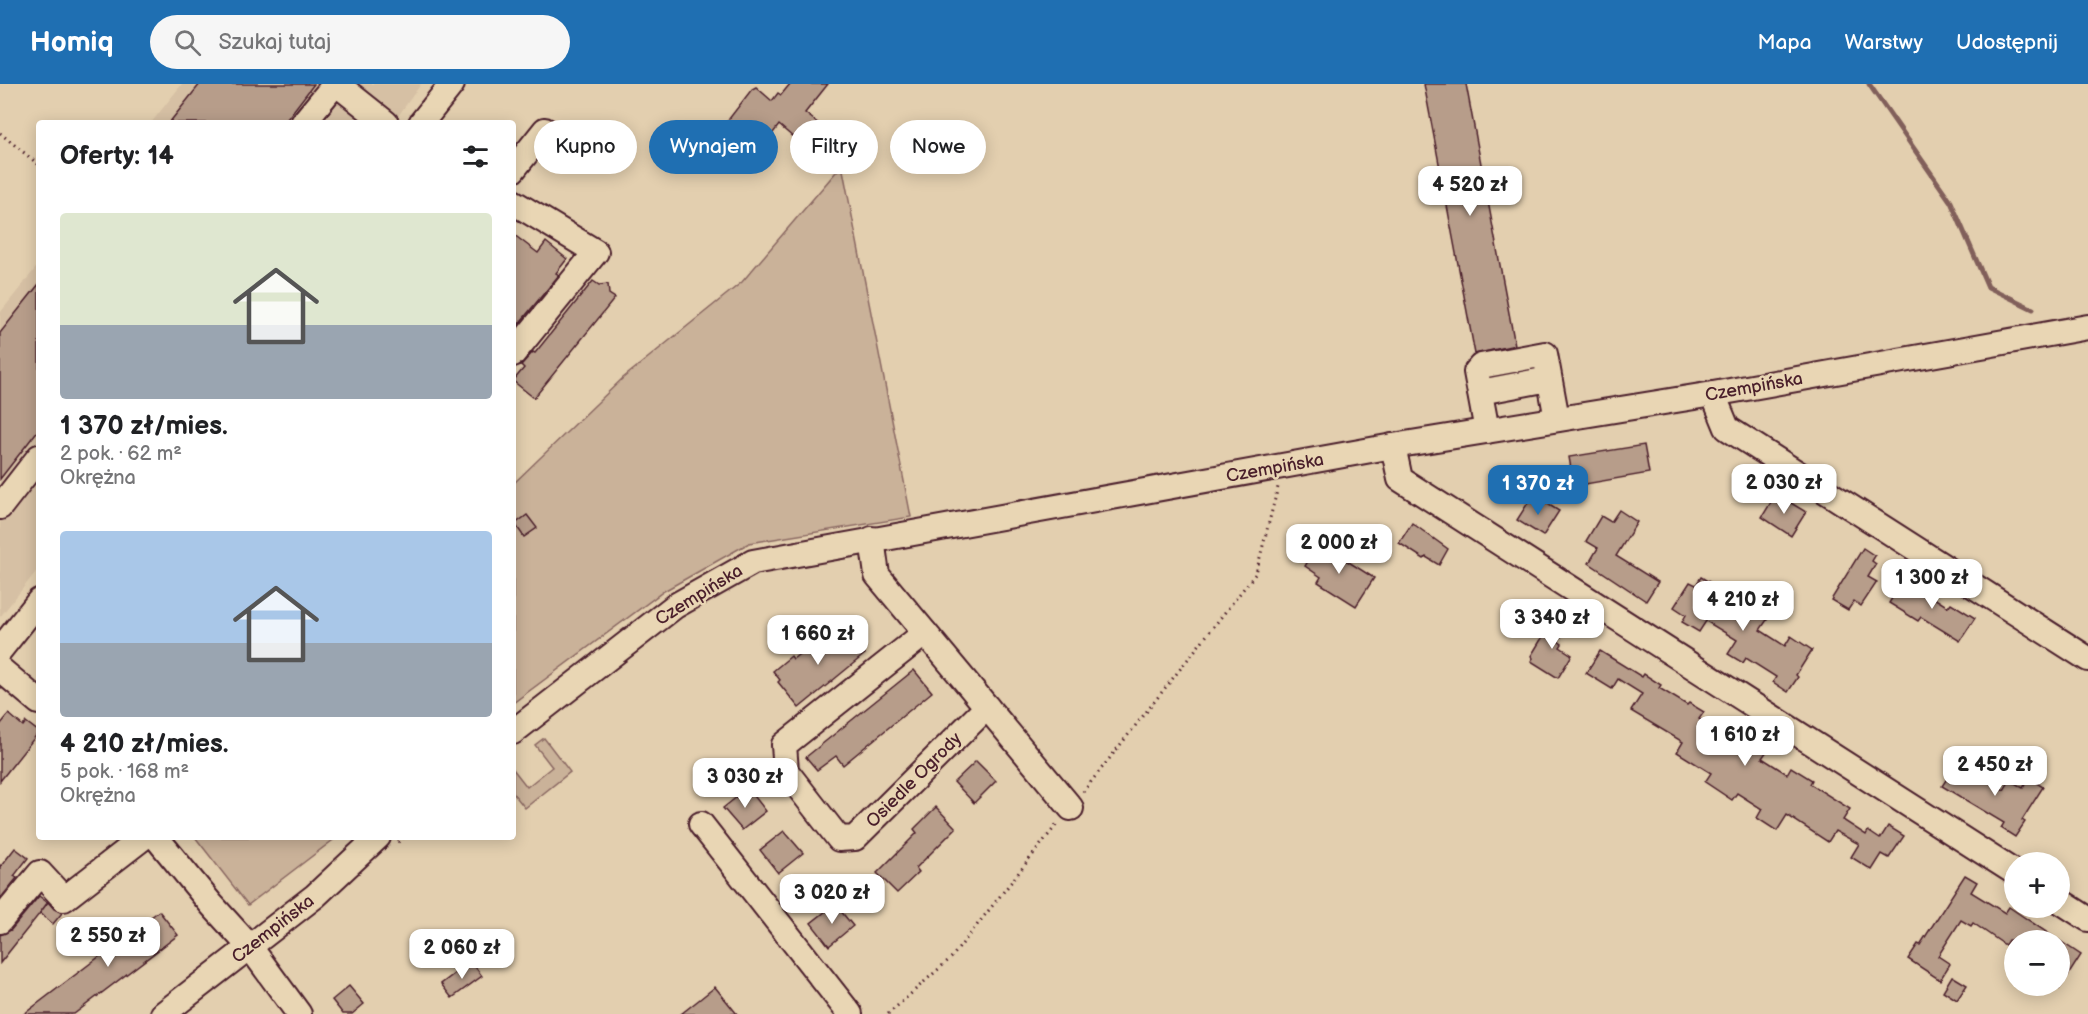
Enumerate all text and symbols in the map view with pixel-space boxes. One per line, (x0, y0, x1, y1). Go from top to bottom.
search box (150, 15, 570, 69)
text: Homiq (30, 26, 114, 59)
icon: search (171, 26, 204, 59)
text: Szukaj tutaj (219, 29, 331, 56)
text: Mapa (1758, 30, 1812, 55)
text: Warstwy (1845, 30, 1923, 55)
text: Udostępnij (1956, 30, 2058, 55)
chip: Kupno (534, 120, 637, 174)
chip: Wynajem (649, 120, 778, 174)
chip: Filtry (790, 120, 878, 174)
chip: Nowe (890, 120, 986, 174)
icon: filters (459, 140, 492, 173)
text: Oferty: 14 (60, 141, 174, 172)
pin: 4 520 zł (1408, 166, 1532, 217)
text: 4 520 zł (1432, 173, 1508, 197)
icon: home (222, 252, 330, 360)
street label: Czempińska (1704, 368, 1804, 406)
text: 1 370 zł/mies. (60, 411, 228, 442)
text: 2 pok. · 62 m² (60, 442, 182, 466)
street label: Czempińska (1225, 449, 1325, 487)
pin: 2 030 zł (1722, 464, 1846, 515)
pin: 1 370 zł (1476, 465, 1600, 516)
text: Okrężna (60, 466, 136, 490)
text: 2 030 zł (1746, 471, 1822, 495)
text: 1 370 zł (1502, 472, 1574, 496)
pin: 2 000 zł (1277, 524, 1401, 575)
text: 2 000 zł (1300, 531, 1378, 555)
pin: 1 300 zł (1870, 559, 1994, 610)
street label: Czempińska (652, 560, 746, 630)
text: 1 300 zł (1895, 566, 1969, 590)
icon: home (222, 570, 330, 678)
pin: 4 210 zł (1681, 581, 1805, 632)
text: 4 210 zł (1707, 588, 1779, 612)
pin: 3 340 zł (1490, 599, 1614, 650)
text: 3 340 zł (1514, 606, 1590, 630)
pin: 1 660 zł (756, 615, 880, 666)
text: 1 660 zł (781, 622, 855, 646)
pin: 1 610 zł (1683, 716, 1807, 767)
text: 1 610 zł (1710, 723, 1780, 747)
street label: Osiedle Ogrody (862, 727, 967, 832)
text: 4 210 zł/mies. (60, 729, 228, 760)
pin: 2 450 zł (1933, 746, 2057, 797)
text: 2 450 zł (1957, 753, 2033, 777)
pin: 3 030 zł (683, 758, 807, 809)
text: 5 pok. · 168 m² (60, 760, 189, 784)
text: 3 030 zł (707, 765, 783, 789)
text: Okrężna (60, 784, 136, 808)
map controls (2004, 852, 2070, 996)
button: + (2004, 852, 2070, 918)
pin: 3 020 zł (770, 874, 894, 925)
text: 3 020 zł (794, 881, 870, 905)
street label: Czempińska (228, 890, 318, 968)
pin: 2 550 zł (46, 917, 170, 968)
text: 2 550 zł (70, 924, 146, 948)
pin: 2 060 zł (400, 929, 524, 980)
button: − (2004, 930, 2070, 996)
text: 2 060 zł (423, 936, 501, 960)

